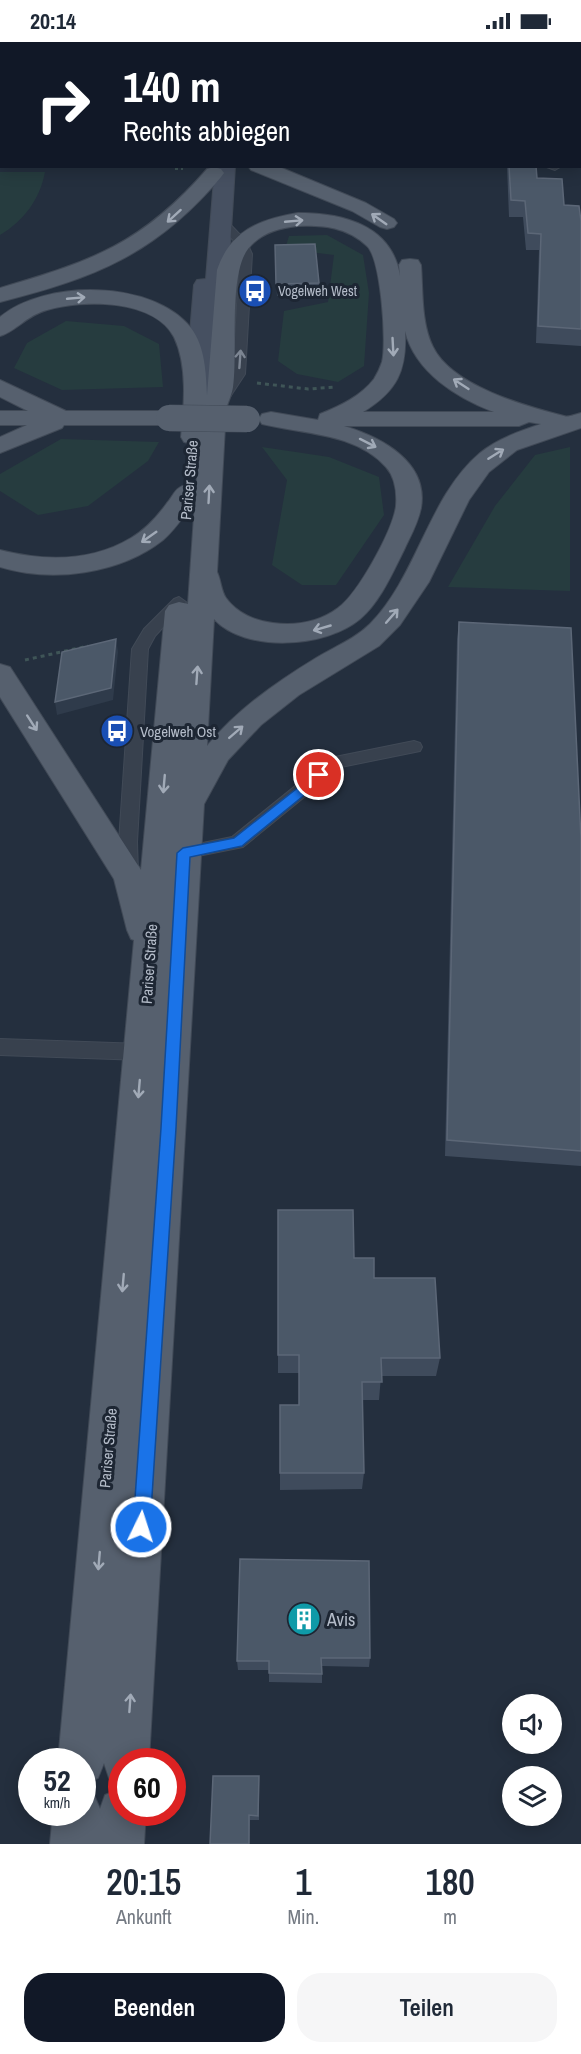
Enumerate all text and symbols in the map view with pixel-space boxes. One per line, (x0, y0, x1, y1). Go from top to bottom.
text: 20:14 (30, 6, 76, 36)
text: 140 m (123, 59, 221, 115)
icon: right (24, 66, 102, 144)
text: Rechts abbiegen (123, 113, 290, 149)
one-way arrow (167, 209, 182, 223)
one-way arrow (372, 213, 388, 225)
one-way arrow (284, 215, 304, 226)
bus stop icon: Vogelweh West (237, 273, 273, 309)
place label: Vogelweh West (278, 282, 357, 300)
one-way arrow (65, 292, 85, 303)
one-way arrow (388, 337, 399, 357)
one-way arrow (235, 350, 246, 370)
one-way arrow (454, 378, 470, 390)
one-way arrow (359, 438, 377, 450)
street label: Pariser Straße (175, 439, 203, 521)
one-way arrow (487, 448, 504, 461)
one-way arrow (203, 484, 214, 504)
one-way arrow (142, 531, 158, 543)
one-way arrow (385, 609, 399, 624)
one-way arrow (312, 623, 331, 634)
one-way arrow (191, 666, 202, 686)
bus stop icon: Vogelweh Ost (99, 713, 135, 749)
one-way arrow (26, 714, 38, 731)
place label: Vogelweh Ost (140, 721, 216, 742)
one-way arrow (228, 725, 243, 739)
pin (293, 749, 344, 800)
icon: arrive (302, 758, 335, 791)
one-way arrow (158, 774, 169, 794)
street label: Pariser Straße (136, 923, 162, 1005)
one-way arrow (133, 1078, 144, 1098)
one-way arrow (117, 1273, 128, 1292)
street label: Pariser Straße (94, 1407, 122, 1489)
position arrow (109, 1495, 173, 1559)
one-way arrow (93, 1550, 104, 1570)
building icon: Avis (286, 1601, 322, 1637)
place label: Avis (326, 1607, 355, 1632)
one-way arrow (124, 1693, 135, 1713)
map controls (502, 1694, 562, 1826)
button: sound (502, 1694, 562, 1754)
speed limit sign: 60 (108, 1748, 186, 1826)
text: 52 (43, 1760, 71, 1800)
button: layers (502, 1766, 562, 1826)
text: km/h (44, 1792, 70, 1813)
text: 20:15 (106, 1858, 181, 1906)
text: 1 (295, 1858, 312, 1906)
text: 180 (426, 1858, 475, 1906)
text: Ankunft (116, 1903, 172, 1930)
text: Min. (287, 1903, 319, 1930)
text: m (443, 1903, 457, 1930)
button: Beenden (24, 1973, 285, 2042)
button: Teilen (297, 1973, 557, 2042)

